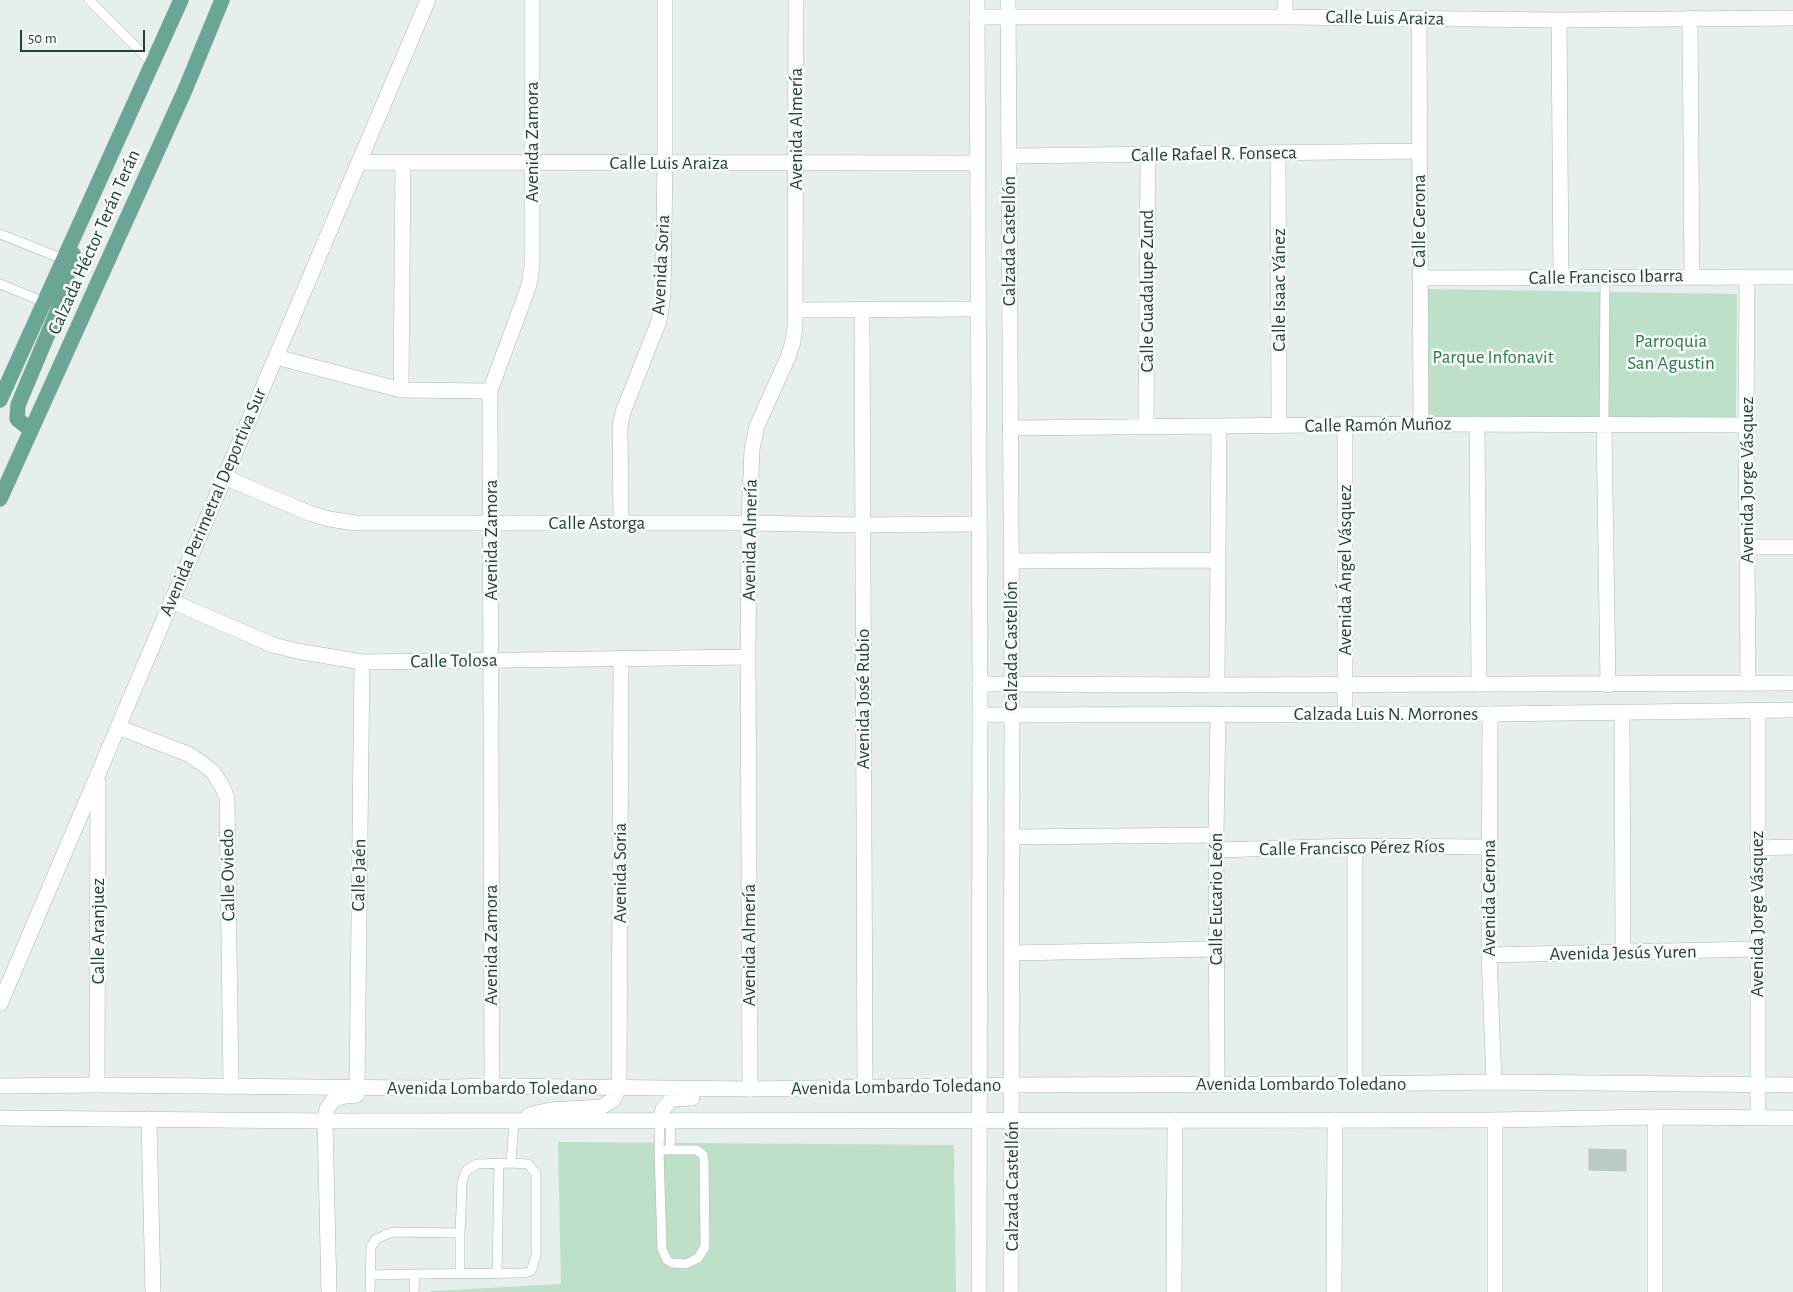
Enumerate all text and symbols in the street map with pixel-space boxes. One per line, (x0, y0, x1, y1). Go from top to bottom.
street label: Calle Luis Araiza (1325, 6, 1445, 30)
scale bar (22, 20, 148, 52)
text: 50 m (28, 31, 57, 46)
street label: Avenida Almería (785, 68, 807, 190)
street label: Avenida Zamora (521, 82, 543, 202)
street label: Calle Rafael R. Fonseca (1131, 141, 1297, 167)
street label: Calzada Héctor Terán Terán (43, 146, 145, 338)
street label: Calle Luis Araiza (610, 152, 728, 174)
street label: Calle Gerona (1408, 174, 1430, 268)
street label: Calzada Castellón (998, 176, 1020, 306)
street label: Calle Guadalupe Zund (1136, 210, 1158, 372)
street label: Avenida Soria (647, 214, 675, 316)
street label: Calle Isaac Yánez (1268, 228, 1290, 352)
street label: Calle Francisco Ibarra (1528, 264, 1684, 290)
park label: Parroquia San Agustin (1627, 330, 1715, 374)
park label: Parque Infonavit (1432, 346, 1554, 368)
street label: Avenida Perimetral Deportiva Sur (155, 385, 271, 619)
street label: Avenida Jorge Vásquez (1736, 397, 1758, 563)
street label: Calle Ramón Muñoz (1304, 412, 1452, 438)
street label: Avenida Almería (738, 479, 762, 601)
street label: Avenida Zamora (480, 480, 502, 600)
street label: Avenida Ángel Vásquez (1334, 484, 1356, 656)
street label: Calle Astorga (549, 512, 645, 534)
street label: Calzada Castellón (1000, 581, 1022, 711)
street label: Avenida José Rubio (852, 629, 874, 769)
street label: Calle Tolosa (410, 649, 498, 673)
street label: Calzada Luis N. Morrones (1294, 703, 1478, 725)
street label: Avenida Soria (609, 823, 631, 923)
street label: Calle Oviedo (216, 829, 240, 921)
street label: Avenida Jorge Vásquez (1746, 831, 1768, 997)
street label: Calle Eucario León (1205, 833, 1227, 965)
street label: Calle Francisco Pérez Ríos (1259, 835, 1445, 861)
street label: Calle Jaén (347, 838, 371, 912)
street label: Avenida Gerona (1478, 840, 1500, 956)
street label: Calle Aranjuez (87, 878, 109, 984)
street label: Avenida Almería (738, 884, 760, 1006)
street label: Avenida Zamora (480, 885, 502, 1005)
street label: Avenida Jesús Yuren (1549, 940, 1697, 966)
street label: Avenida Lombardo Toledano (1196, 1073, 1406, 1095)
street label: Avenida Lombardo Toledano (791, 1074, 1001, 1100)
street label: Avenida Lombardo Toledano (387, 1077, 597, 1099)
street label: Calzada Castellón (1001, 1121, 1023, 1251)

